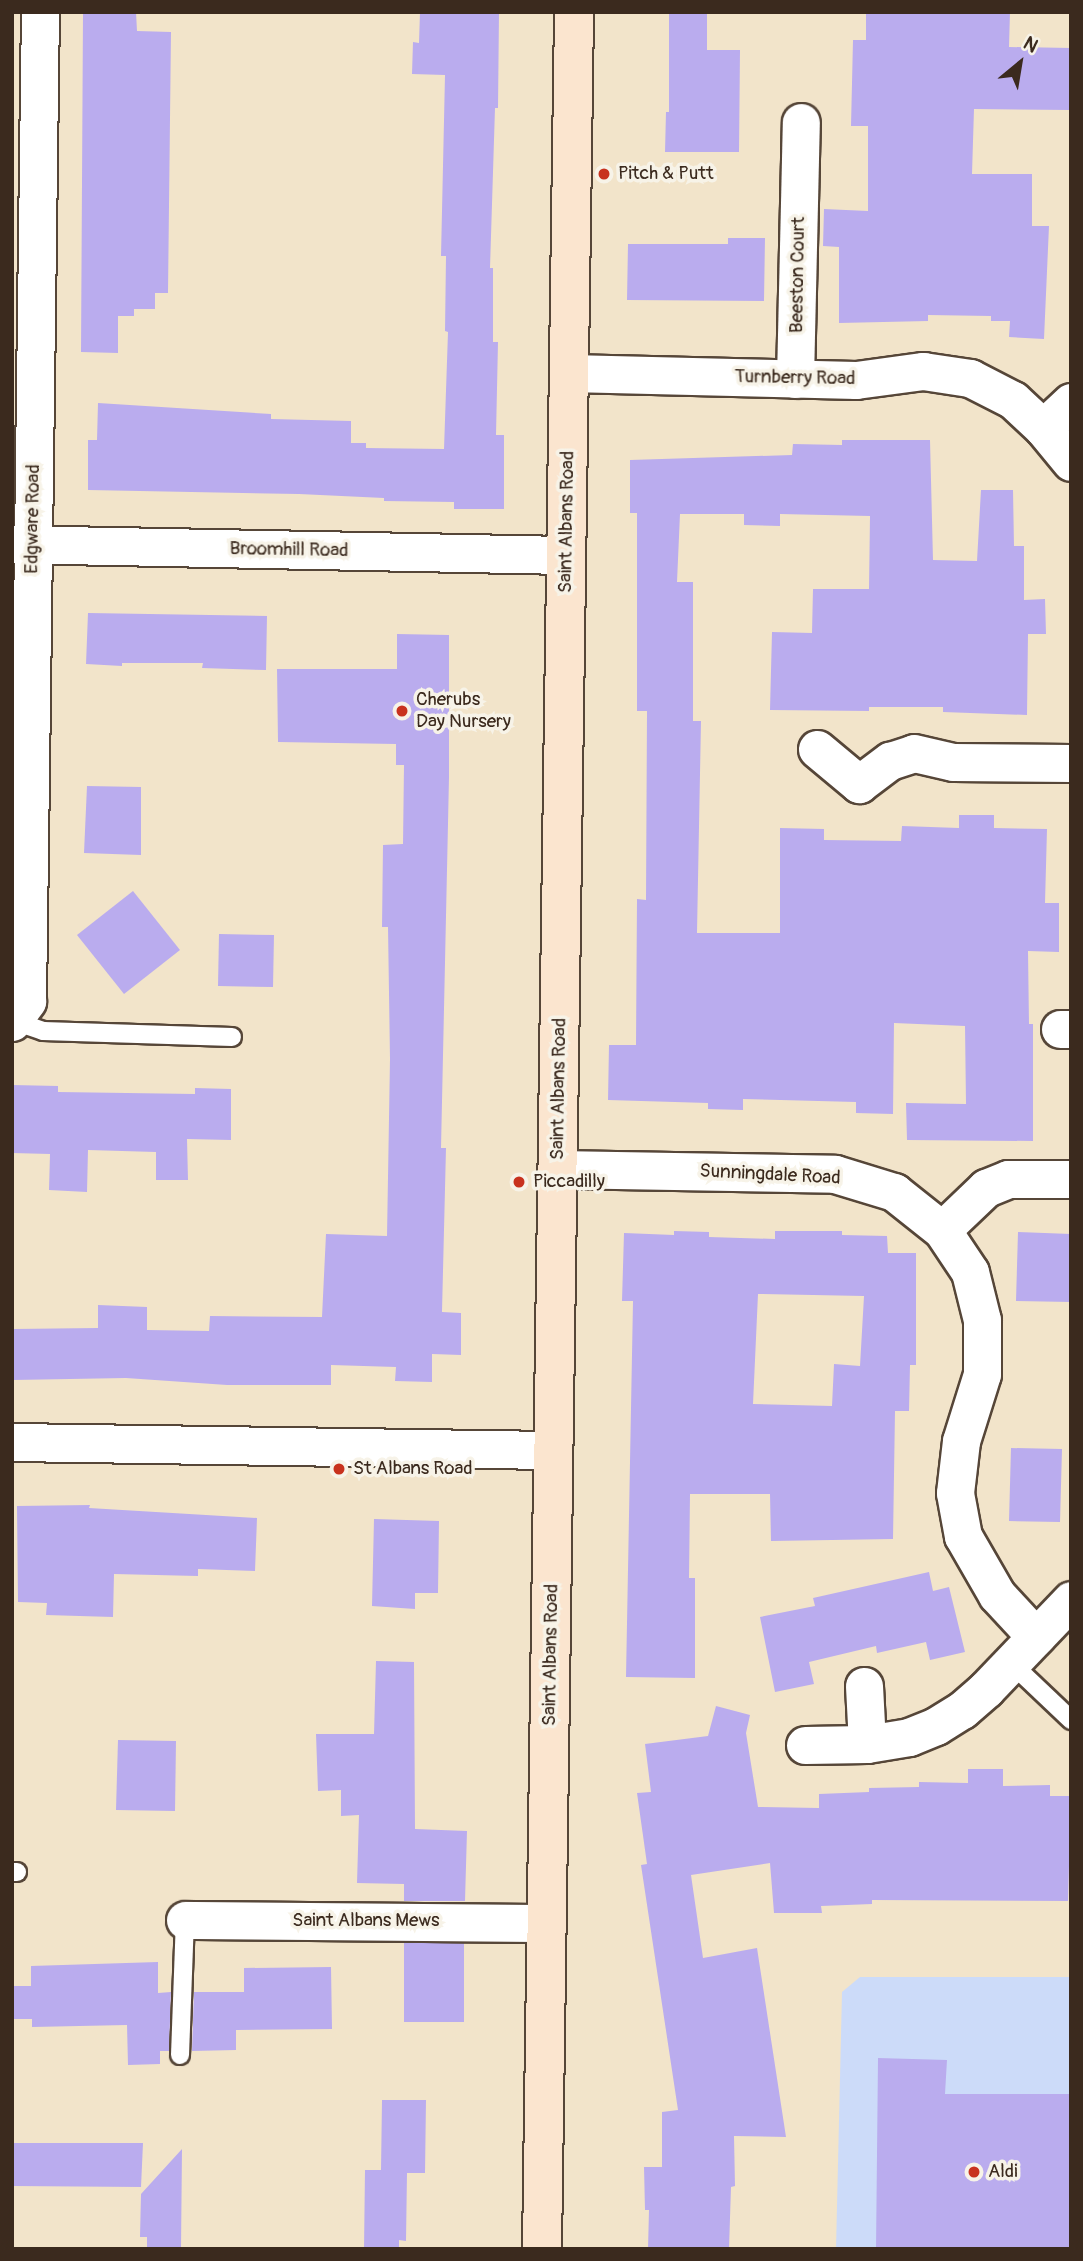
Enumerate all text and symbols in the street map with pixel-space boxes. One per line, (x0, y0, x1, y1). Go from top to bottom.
north arrow (985, 28, 1055, 98)
text: N (1019, 31, 1042, 58)
place label: Pitch & Putt (618, 163, 714, 185)
marker: Pitch & Putt (596, 166, 612, 182)
street label: Beeston Court (786, 217, 810, 333)
street label: Turnberry Road (734, 366, 856, 390)
street label: Saint Albans Road (554, 451, 580, 593)
street label: Edgware Road (21, 464, 45, 574)
street label: Broomhill Road (229, 538, 349, 562)
place label: Cherubs Day Nursery (416, 689, 511, 733)
marker: Cherubs Day Nursery (394, 703, 410, 719)
street label: Saint Albans Road (546, 1018, 572, 1160)
street label: Sunningdale Road (699, 1160, 841, 1190)
place label: Piccadilly (533, 1171, 605, 1193)
marker: Piccadilly (511, 1174, 527, 1190)
place label: St Albans Road (353, 1458, 473, 1480)
marker: St Albans Road (331, 1461, 347, 1477)
street label: Saint Albans Road (538, 1584, 564, 1726)
street label: Saint Albans Mews (292, 1910, 440, 1932)
place label: Aldi (988, 2161, 1018, 2183)
marker: Aldi (966, 2164, 982, 2180)

